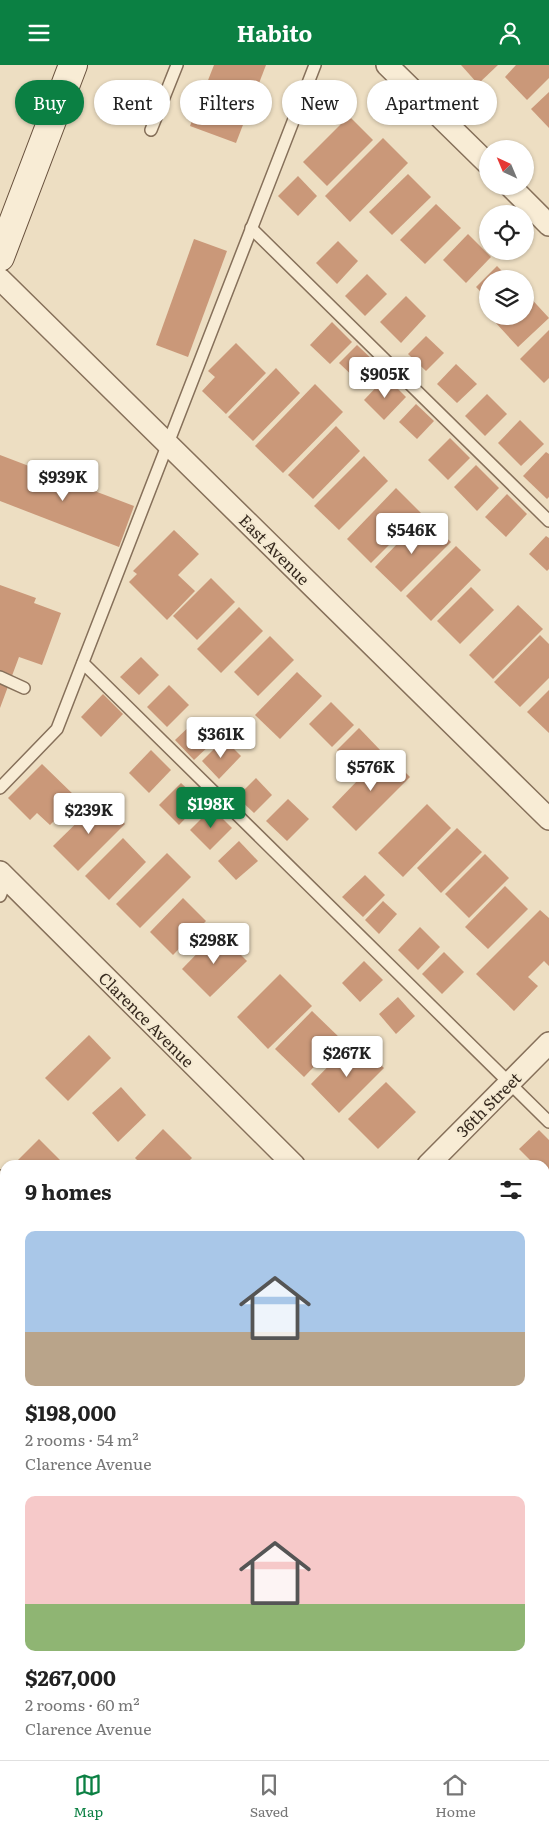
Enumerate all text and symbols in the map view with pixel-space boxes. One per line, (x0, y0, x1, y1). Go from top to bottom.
text: Habito (237, 16, 312, 49)
icon: menu (25, 19, 53, 47)
icon: person (496, 19, 524, 47)
chip: Buy (15, 80, 84, 125)
chip: Rent (94, 80, 170, 125)
chip: Filters (180, 80, 272, 125)
chip: New (282, 80, 357, 125)
chip: Apartment (367, 80, 497, 125)
north arrow (479, 140, 534, 195)
map controls (479, 140, 534, 325)
button: locate (479, 205, 534, 260)
button: layers (479, 270, 534, 325)
pin: $905K (350, 357, 420, 399)
text: $905K (360, 361, 410, 385)
pin: $939K (28, 459, 98, 502)
text: $939K (38, 464, 88, 488)
street label: East Avenue (234, 508, 316, 590)
pin: $546K (377, 513, 447, 555)
text: $546K (387, 517, 437, 541)
pin: $361K (186, 717, 256, 759)
text: $361K (198, 721, 244, 745)
pin: $576K (336, 749, 406, 792)
text: $576K (347, 754, 395, 778)
pin: $198K (176, 787, 246, 829)
text: $198K (187, 791, 235, 815)
pin: $239K (54, 793, 124, 835)
text: $239K (65, 797, 113, 821)
pin: $298K (179, 923, 249, 965)
text: $298K (189, 927, 239, 951)
street label: Clarence Avenue (94, 966, 200, 1072)
pin: $267K (312, 1035, 382, 1078)
text: $267K (323, 1040, 371, 1064)
street label: 36th Street (450, 1066, 526, 1142)
text: 9 homes (25, 1175, 112, 1206)
icon: filters (497, 1176, 525, 1204)
icon: home (230, 1263, 320, 1353)
text: $198,000 (25, 1396, 116, 1427)
text: 2 rooms · 54 m² (25, 1427, 139, 1451)
text: Clarence Avenue (25, 1451, 151, 1475)
icon: home (230, 1528, 320, 1618)
text: $267,000 (25, 1661, 116, 1692)
text: 2 rooms · 60 m² (25, 1692, 140, 1716)
text: Clarence Avenue (25, 1716, 151, 1740)
tab: Map (73, 1771, 103, 1821)
tab: Saved (250, 1771, 289, 1821)
tab: Home (435, 1771, 476, 1821)

